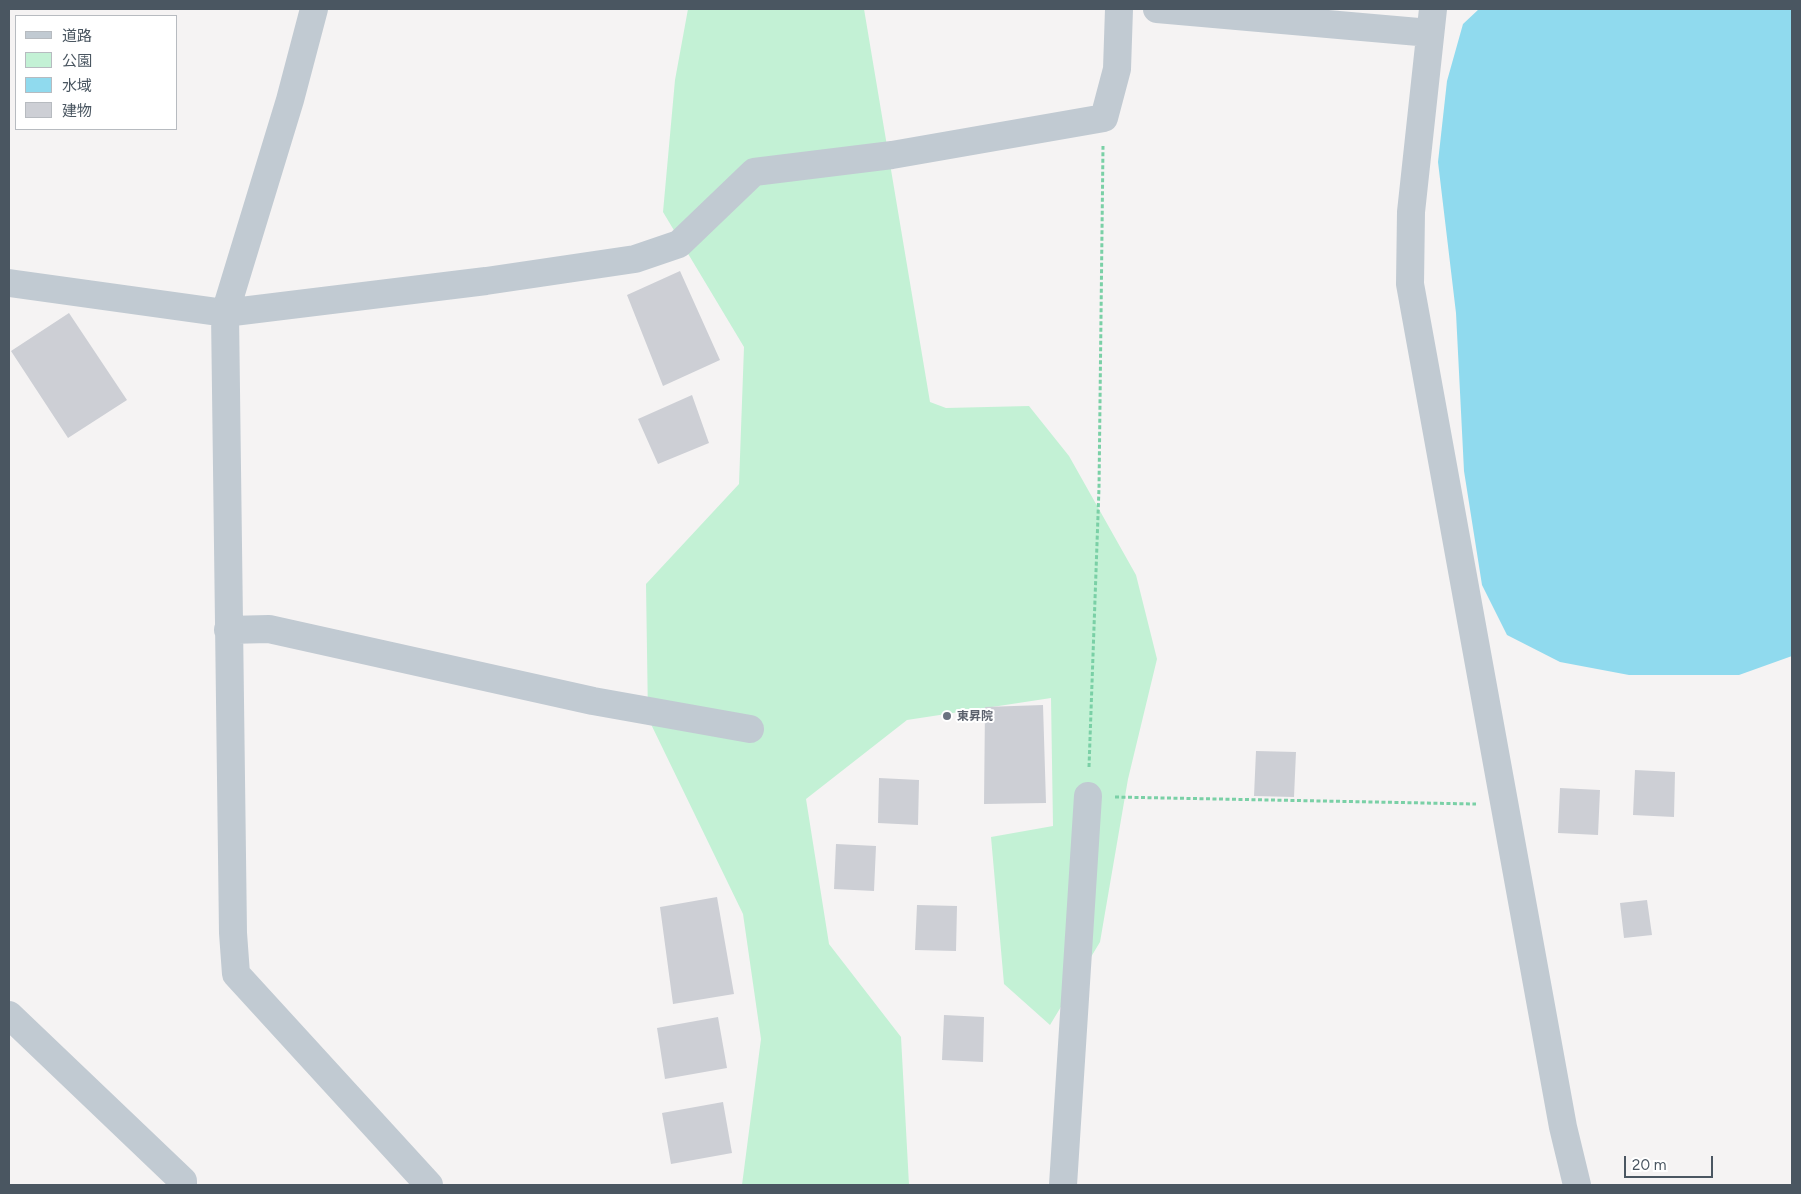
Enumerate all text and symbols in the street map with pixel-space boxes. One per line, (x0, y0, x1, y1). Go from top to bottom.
legend (15, 15, 178, 130)
text: 道路 (62, 27, 92, 45)
text: 公園 (62, 52, 92, 70)
text: 水域 (62, 77, 92, 95)
text: 建物 (62, 102, 92, 120)
place label: 東昇院 (957, 709, 993, 723)
marker: 東昇院 (941, 710, 953, 722)
scale bar (1626, 1146, 1715, 1178)
text: 20 m (1632, 1156, 1666, 1174)

